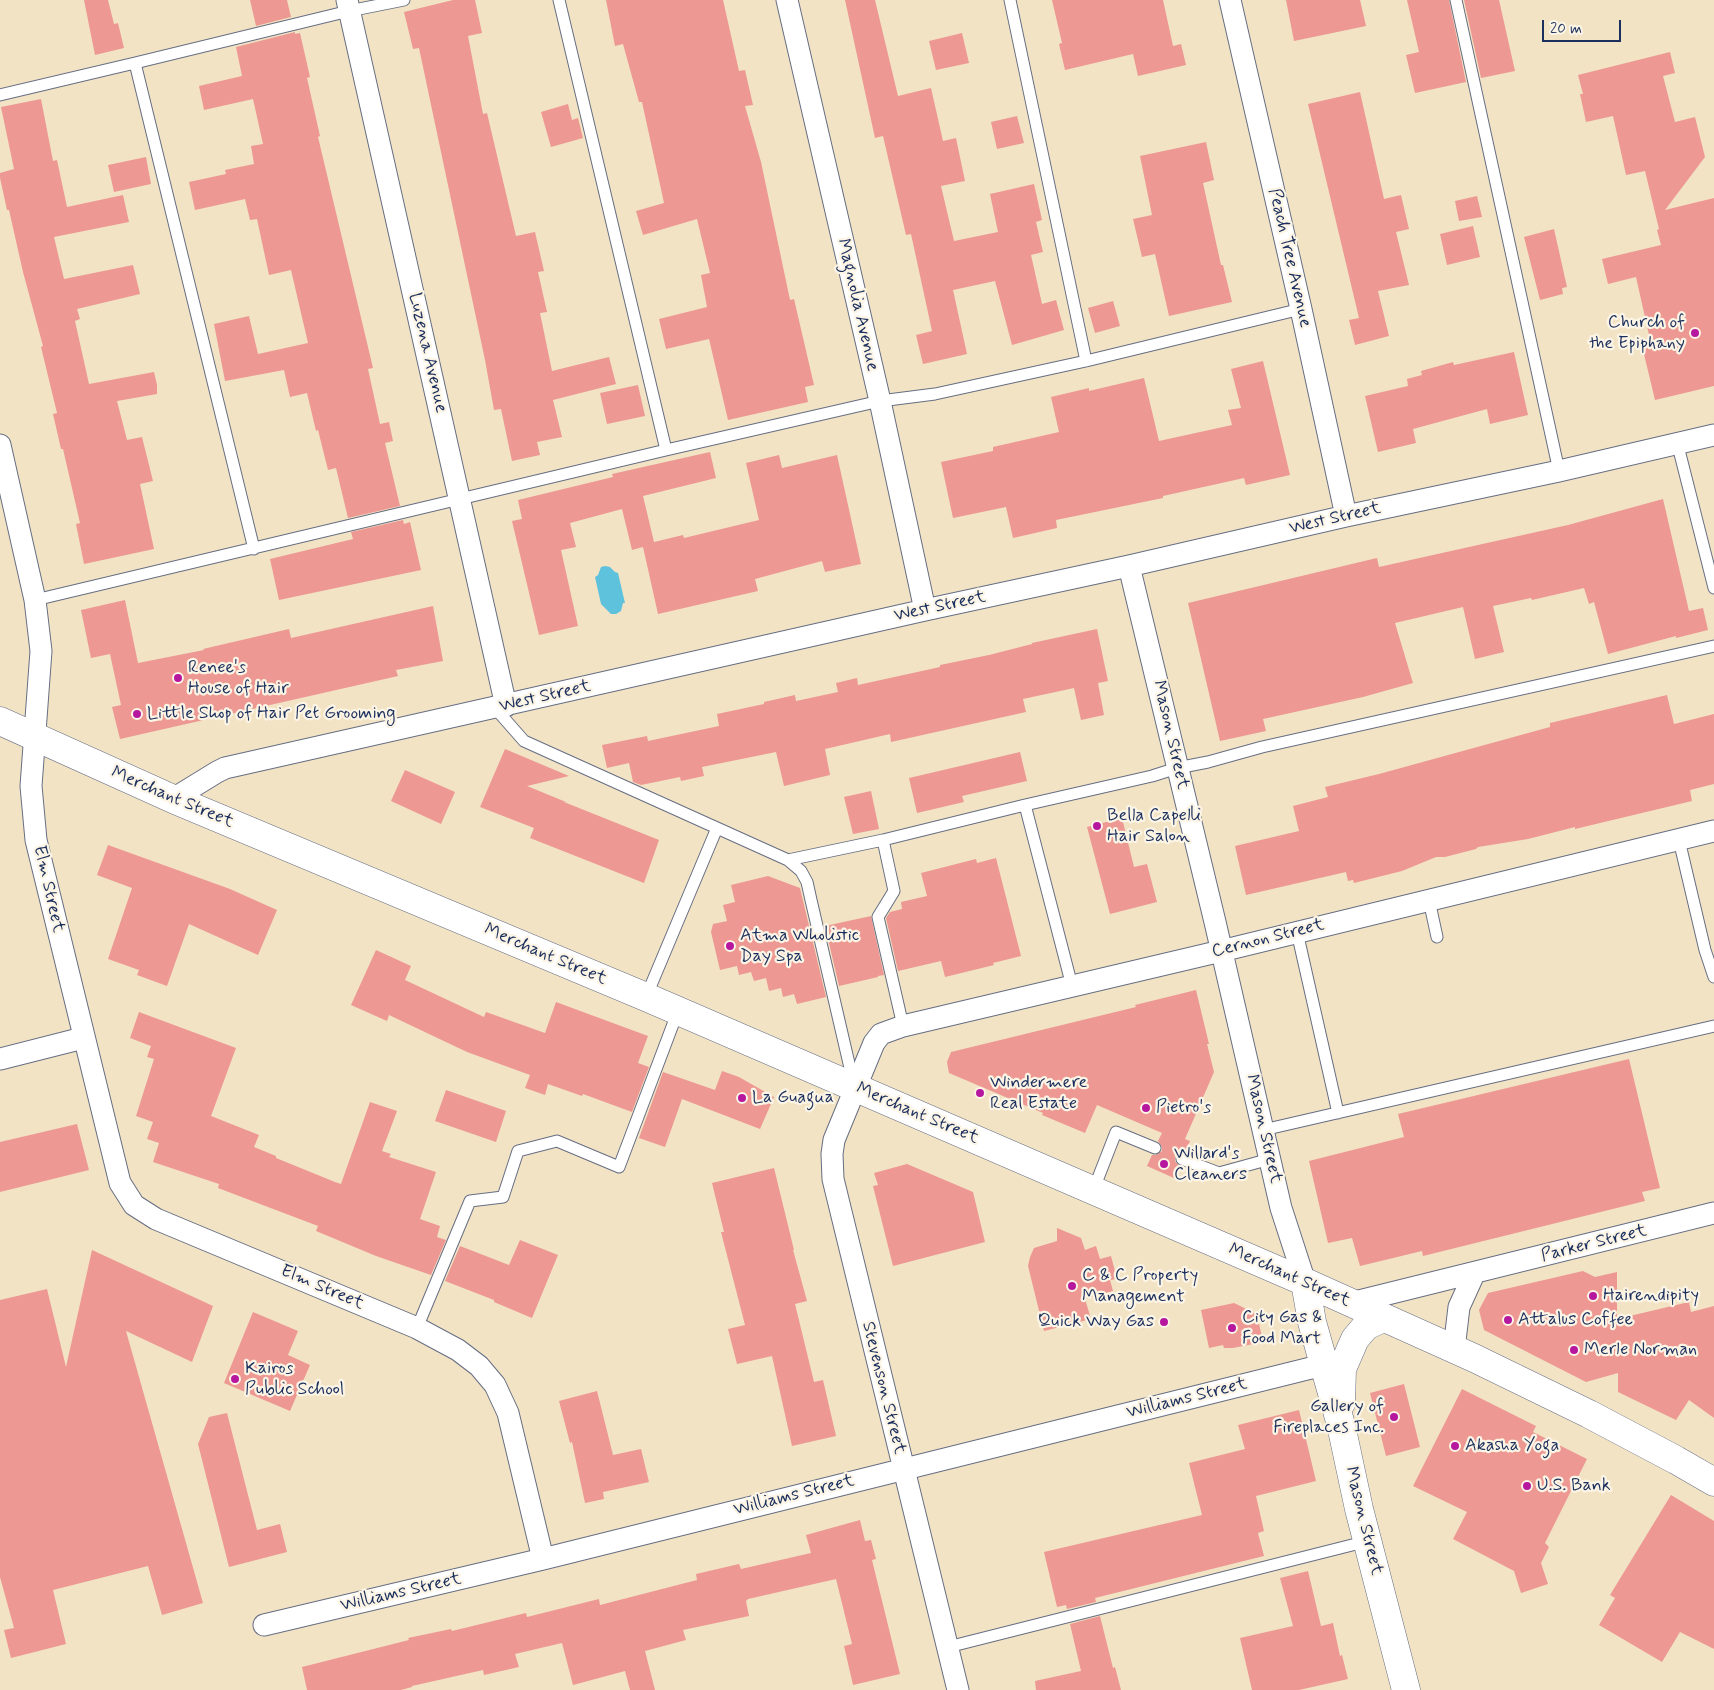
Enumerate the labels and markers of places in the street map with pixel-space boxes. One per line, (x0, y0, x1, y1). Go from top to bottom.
place label: Church of the Epiphany (1589, 312, 1685, 354)
marker: Church of the Epiphany (1689, 327, 1701, 339)
place label: Renee's House of Hair (188, 657, 289, 700)
marker: Renee's House of Hair (172, 672, 184, 684)
place label: Little Shop of Hair Pet Grooming (147, 703, 396, 725)
marker: Little Shop of Hair Pet Grooming (131, 708, 143, 720)
place label: Bella Capelli Hair Salon (1107, 805, 1201, 848)
marker: Bella Capelli Hair Salon (1091, 820, 1103, 832)
place label: Atma Wholistic Day Spa (740, 925, 859, 968)
marker: Atma Wholistic Day Spa (724, 940, 736, 952)
place label: Windermere Real Estate (990, 1072, 1087, 1114)
place label: La Guagua (752, 1087, 834, 1109)
marker: Windermere Real Estate (974, 1087, 986, 1099)
marker: La Guagua (736, 1092, 748, 1104)
place label: Pietro's (1156, 1097, 1211, 1119)
marker: Pietro's (1140, 1102, 1152, 1114)
place label: Willard's Cleaners (1174, 1143, 1247, 1186)
marker: Willard's Cleaners (1158, 1158, 1170, 1170)
place label: C & C Property Management (1082, 1265, 1198, 1308)
marker: C & C Property Management (1066, 1280, 1078, 1292)
place label: Hairendipity (1603, 1285, 1699, 1307)
marker: Hairendipity (1587, 1290, 1599, 1302)
place label: City Gas & Food Mart (1242, 1307, 1322, 1350)
place label: Attalus Coffee (1518, 1309, 1633, 1331)
place label: Quick Way Gas (1038, 1311, 1154, 1333)
marker: Attalus Coffee (1502, 1314, 1514, 1326)
marker: Quick Way Gas (1158, 1316, 1170, 1328)
marker: City Gas & Food Mart (1226, 1322, 1238, 1334)
place label: Merle Norman (1584, 1339, 1697, 1361)
marker: Merle Norman (1568, 1344, 1580, 1356)
place label: Kairos Public School (245, 1358, 344, 1400)
marker: Kairos Public School (229, 1373, 241, 1385)
place label: Gallery of Fireplaces Inc. (1273, 1396, 1384, 1438)
marker: Gallery of Fireplaces Inc. (1388, 1411, 1400, 1423)
place label: Akasha Yoga (1465, 1435, 1559, 1457)
marker: Akasha Yoga (1449, 1440, 1461, 1452)
place label: U.S. Bank (1537, 1475, 1611, 1497)
marker: U.S. Bank (1521, 1480, 1533, 1492)

